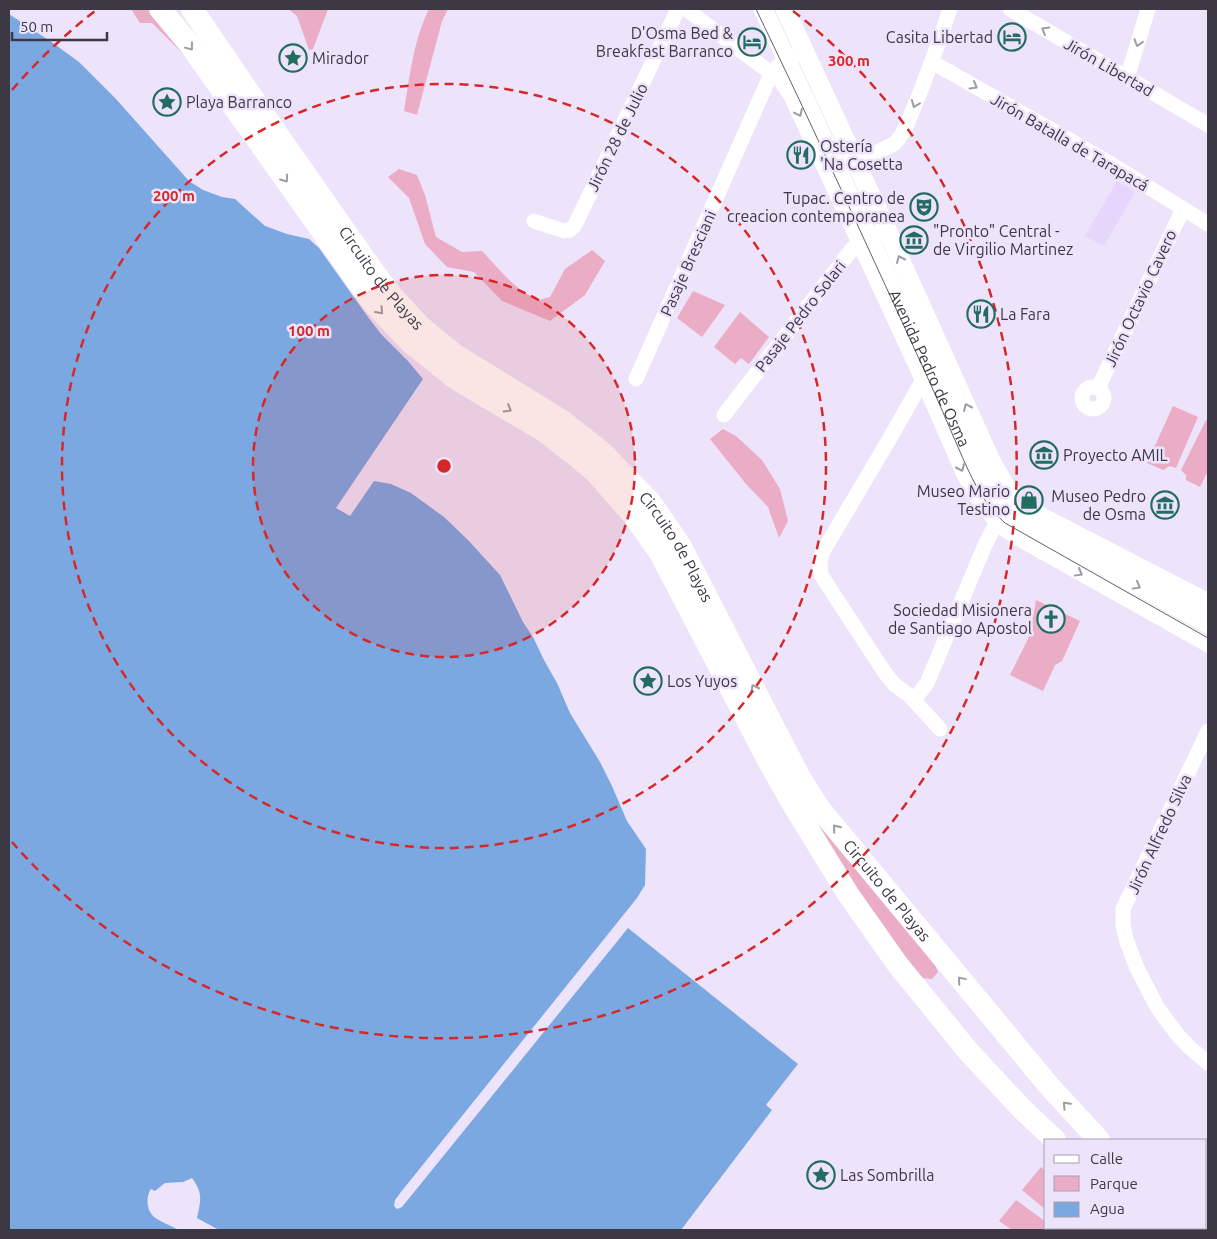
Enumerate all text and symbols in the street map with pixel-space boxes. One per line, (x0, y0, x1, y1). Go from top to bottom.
scale bar (12, 10, 108, 42)
text: 50 m (20, 18, 53, 35)
hotel icon: Casita Libertad (997, 22, 1027, 52)
place label: D'Osma Bed & Breakfast Barranco (596, 24, 734, 60)
one-way arrow (1042, 26, 1051, 36)
hotel icon: D'Osma Bed & Breakfast Barranco (737, 27, 767, 57)
place label: Casita Libertad (886, 28, 993, 46)
street label: Jirón Libertad (1061, 34, 1157, 100)
one-way arrow (1133, 39, 1143, 47)
one-way arrow (185, 41, 193, 50)
place icon: Mirador (278, 43, 308, 73)
place label: Mirador (312, 49, 369, 67)
text: 300 m (828, 52, 870, 69)
street label: Jirón 28 de Julio (583, 80, 651, 194)
one-way arrow (969, 80, 978, 90)
place icon: Playa Barranco (152, 87, 182, 117)
street label: Jirón Batalla de Tarapacá (988, 89, 1152, 195)
place label: Playa Barranco (186, 93, 292, 111)
one-way arrow (911, 99, 921, 108)
one-way arrow (793, 108, 803, 117)
place label: Ostería 'Na Cosetta (820, 137, 903, 173)
restaurant icon: Ostería 'Na Cosetta (786, 140, 816, 170)
one-way arrow (279, 173, 288, 183)
text: 200 m (153, 187, 195, 204)
place label: Tupac. Centro de creacion contemporanea (727, 189, 905, 225)
theatre icon: Tupac. Centro de creacion contemporanea (909, 192, 939, 222)
street label: Pasaje Bresciani (657, 207, 719, 319)
place label: "Pronto" Central - de Virgilio Martinez (933, 222, 1073, 258)
street label: Circuito de Playas (335, 223, 428, 333)
museum icon: "Pronto" Central - de Virgilio Martinez (899, 225, 929, 255)
street label: Jirón Octavio Cavero (1100, 227, 1180, 369)
one-way arrow (896, 255, 907, 264)
street label: Pasaje Pedro Solari (751, 257, 849, 375)
street label: Avenida Pedro de Osma (885, 287, 974, 450)
restaurant icon: La Fara (966, 299, 996, 329)
one-way arrow (374, 305, 383, 314)
place label: La Fara (1000, 305, 1050, 323)
text: 100 m (288, 322, 330, 339)
one-way arrow (502, 403, 511, 413)
one-way arrow (963, 403, 974, 412)
museum icon: Proyecto AMIL (1029, 440, 1059, 470)
place label: Proyecto AMIL (1063, 446, 1168, 464)
centre of rings (435, 457, 453, 475)
one-way arrow (955, 463, 966, 472)
place label: Museo Mario Testino (917, 482, 1010, 518)
shop icon: Museo Mario Testino (1014, 485, 1044, 515)
place label: Museo Pedro de Osma (1051, 487, 1146, 523)
street label: Circuito de Playas (636, 488, 717, 605)
museum icon: Museo Pedro de Osma (1150, 490, 1180, 520)
one-way arrow (1074, 566, 1083, 576)
one-way arrow (1132, 580, 1141, 590)
place label: Sociedad Misionera de Santiago Apostol (888, 601, 1032, 637)
church icon: Sociedad Misionera de Santiago Apostol (1036, 604, 1066, 634)
place icon: Los Yuyos (633, 666, 663, 696)
place label: Los Yuyos (667, 672, 737, 690)
one-way arrow (750, 684, 760, 693)
street label: Jirón Alfredo Silva (1123, 771, 1195, 897)
one-way arrow (833, 825, 841, 834)
street label: Circuito de Playas (840, 836, 935, 945)
one-way arrow (959, 977, 967, 986)
one-way arrow (1063, 1101, 1072, 1110)
legend (1044, 1139, 1207, 1229)
text: Calle (1090, 1150, 1123, 1167)
place icon: Las Sombrilla (806, 1160, 836, 1190)
place label: Las Sombrilla (840, 1166, 935, 1184)
text: Parque (1090, 1175, 1138, 1192)
text: Agua (1090, 1200, 1125, 1217)

